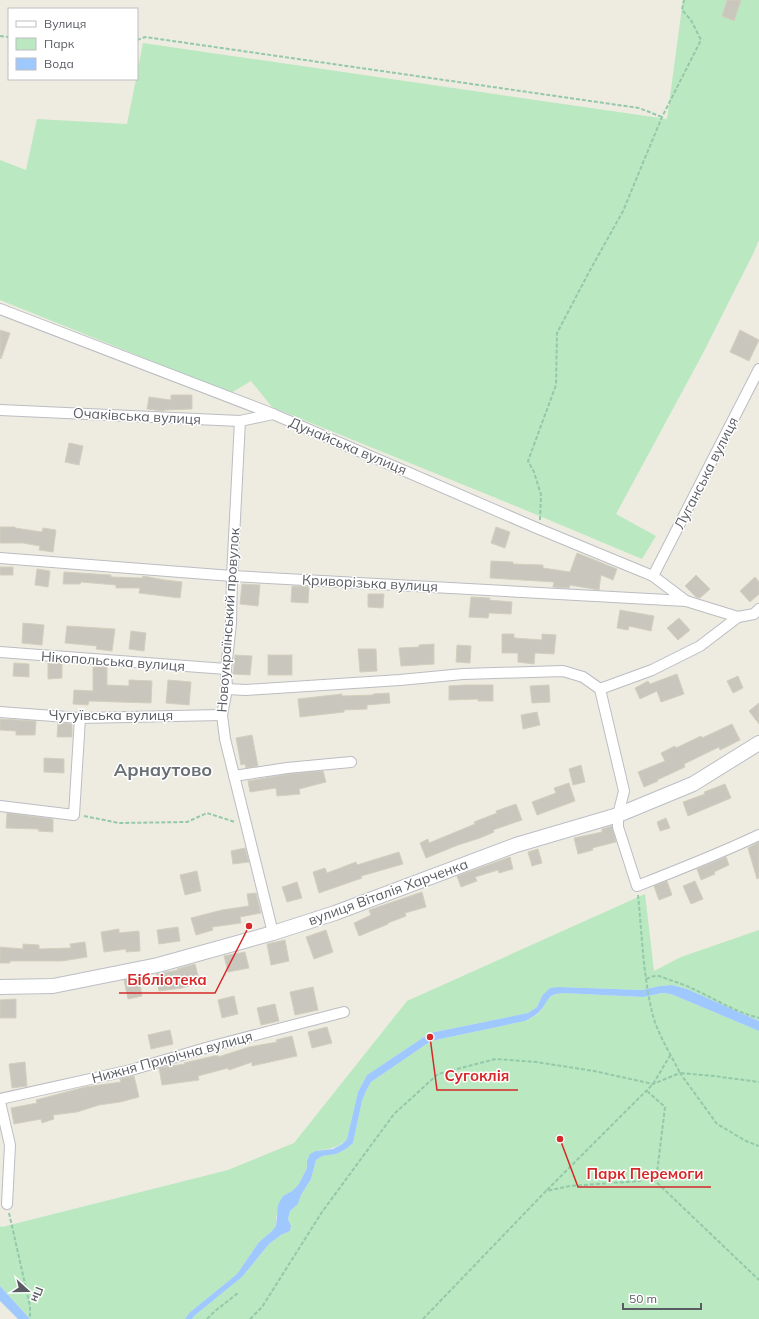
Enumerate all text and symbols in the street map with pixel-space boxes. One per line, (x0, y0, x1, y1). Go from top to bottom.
legend (8, 8, 138, 80)
text: Вулиця (44, 16, 86, 31)
text: Парк (44, 36, 75, 51)
text: Вода (44, 56, 74, 71)
street label: Очаківська вулиця (72, 404, 202, 428)
street label: Дунайська вулиця (286, 413, 410, 479)
street label: Луганська вулиця (670, 414, 742, 532)
street label: Новоукраїнський провулок (213, 527, 243, 713)
street label: Криворізька вулиця (301, 570, 439, 596)
street label: Нікопольська вулиця (40, 647, 186, 675)
street label: Чугуївська вулиця (49, 706, 173, 724)
district label: Арнаутово (114, 758, 212, 781)
street label: вулиця Віталія Харченка (306, 855, 470, 929)
callout: Бібліотека (119, 966, 215, 993)
text: Бібліотека (127, 970, 207, 989)
street label: Нижня Прирічна вулиця (90, 1027, 254, 1087)
callout: Сугоклія (437, 1063, 518, 1090)
text: Сугоклія (445, 1066, 509, 1085)
callout: Парк Перемоги (578, 1160, 711, 1187)
text: Парк Перемоги (586, 1164, 704, 1183)
north arrow (8, 1271, 48, 1311)
text: Пн (28, 1285, 47, 1304)
scale bar (623, 1285, 701, 1311)
text: 50 m (629, 1291, 657, 1306)

